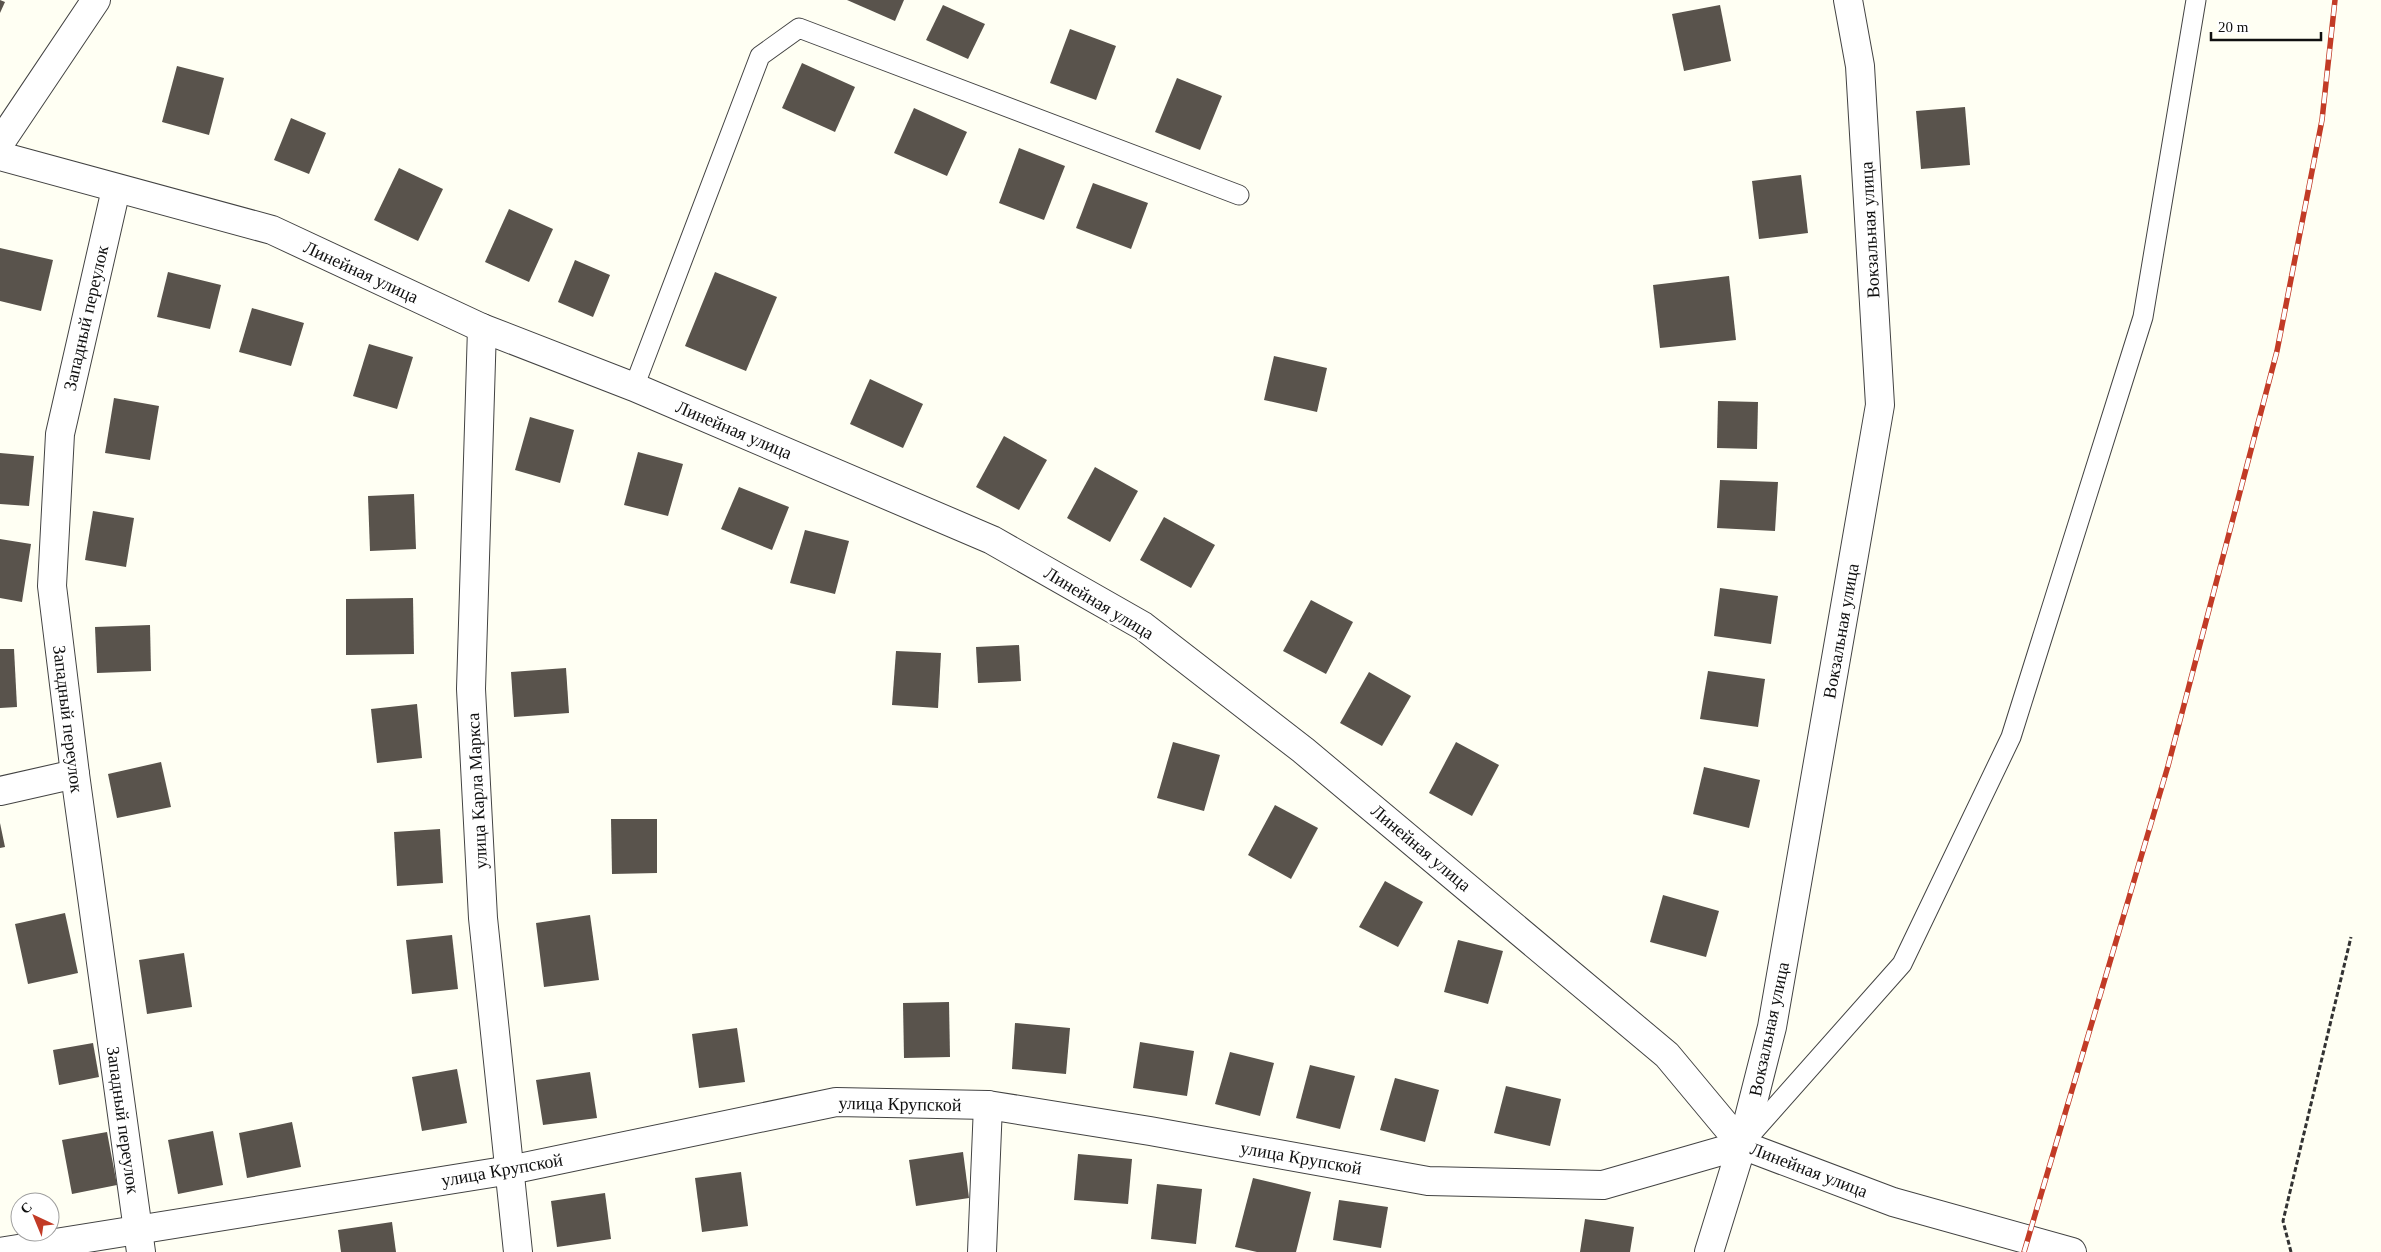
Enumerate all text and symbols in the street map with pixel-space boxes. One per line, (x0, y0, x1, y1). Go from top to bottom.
scale bar (2211, 10, 2321, 42)
text: 20 m (2218, 19, 2249, 35)
street label: Вокзальная улица (1856, 161, 1884, 299)
street label: Линейная улица (301, 237, 421, 307)
street label: Западный переулок (60, 243, 113, 393)
street label: Линейная улица (673, 397, 795, 463)
street label: Вокзальная улица (1819, 562, 1863, 700)
street label: Линейная улица (1041, 563, 1157, 643)
street label: Западный переулок (49, 644, 87, 794)
street label: улица Карла Маркса (463, 712, 491, 870)
street label: Линейная улица (1367, 801, 1475, 895)
street label: Вокзальная улица (1745, 960, 1793, 1098)
street label: Западный переулок (103, 1045, 143, 1195)
street label: улица Крупской (838, 1093, 962, 1115)
street label: улица Крупской (1239, 1137, 1364, 1179)
street label: Линейная улица (1748, 1138, 1870, 1202)
street label: улица Крупской (440, 1149, 565, 1191)
north arrow (10, 1192, 60, 1242)
text: С (17, 1199, 35, 1217)

